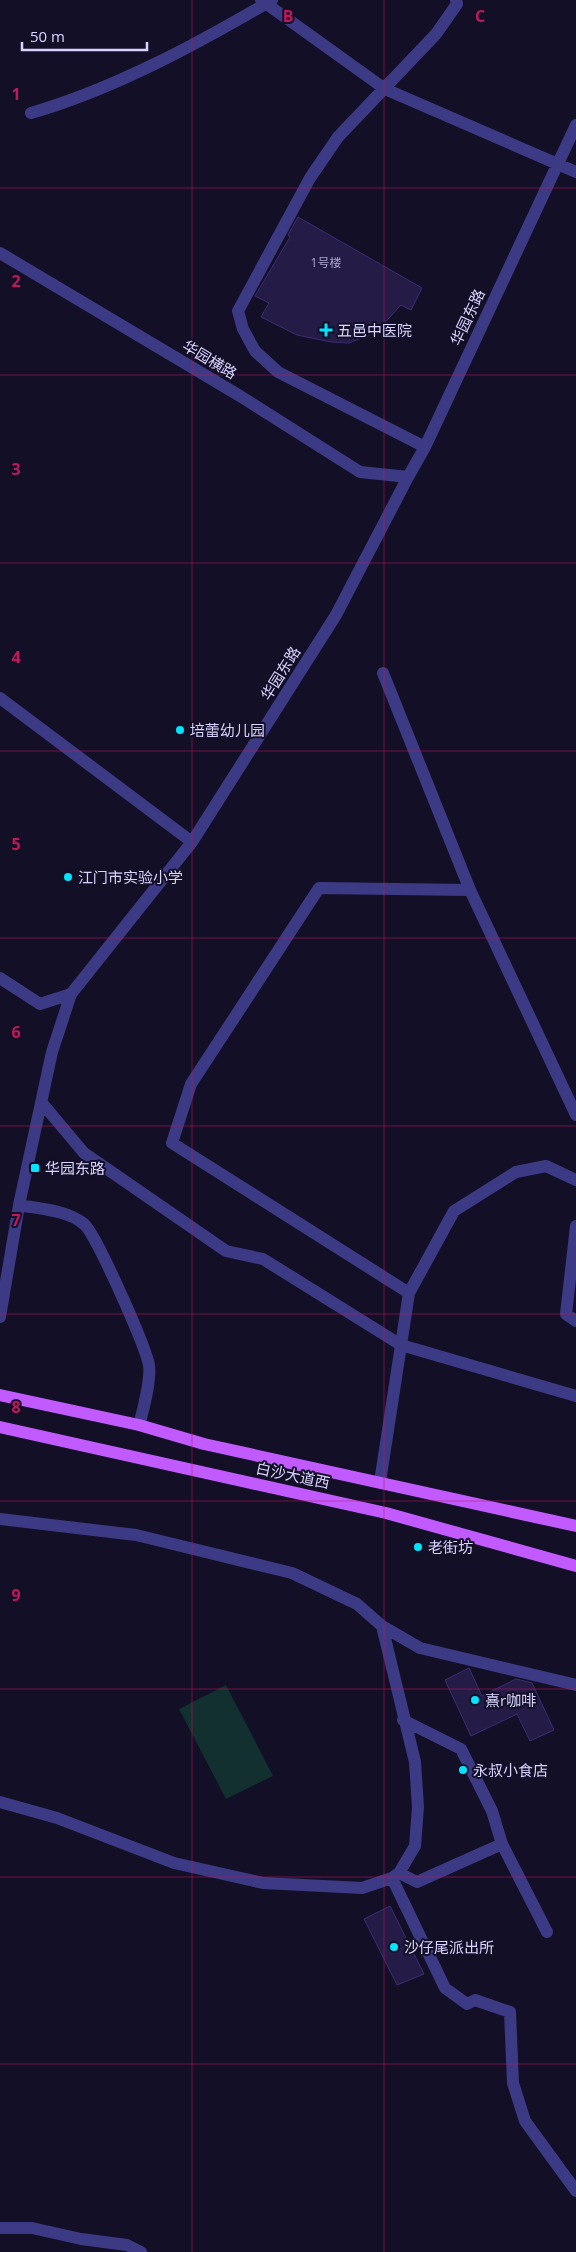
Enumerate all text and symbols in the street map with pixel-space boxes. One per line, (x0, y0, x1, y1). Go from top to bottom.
text: B (283, 5, 293, 27)
text: C (475, 5, 485, 27)
scale bar (22, 20, 148, 52)
text: 50 m (30, 26, 65, 46)
text: 1 (11, 83, 21, 105)
house number: 1号楼 (311, 254, 341, 271)
text: 2 (11, 270, 21, 292)
street label: 华园东路 (445, 286, 489, 348)
place label: 五邑中医院 (337, 320, 412, 340)
marker: 五邑中医院 (319, 323, 333, 337)
street label: 华园横路 (179, 335, 241, 383)
text: 3 (11, 458, 21, 480)
street label: 华园东路 (256, 642, 304, 704)
text: 4 (11, 646, 21, 668)
place label: 培蕾幼儿园 (190, 720, 265, 740)
marker: 培蕾幼儿园 (174, 724, 186, 736)
text: 5 (11, 833, 21, 855)
place label: 江门市实验小学 (78, 867, 183, 887)
marker: 江门市实验小学 (62, 871, 74, 883)
text: 6 (11, 1021, 21, 1043)
place label: 华园东路 (45, 1158, 105, 1178)
marker: 华园东路 (29, 1162, 41, 1174)
text: 7 (11, 1209, 21, 1231)
text: 8 (11, 1396, 21, 1418)
street label: 白沙大道西 (254, 1457, 332, 1493)
place label: 老街坊 (428, 1537, 473, 1557)
marker: 老街坊 (412, 1541, 424, 1553)
text: 9 (11, 1584, 21, 1606)
place label: 熹r咖啡 (485, 1690, 536, 1710)
marker: 熹r咖啡 (469, 1694, 481, 1706)
place label: 永叔小食店 (473, 1760, 548, 1780)
marker: 永叔小食店 (457, 1764, 469, 1776)
place label: 沙仔尾派出所 (404, 1937, 494, 1957)
marker: 沙仔尾派出所 (388, 1941, 400, 1953)

